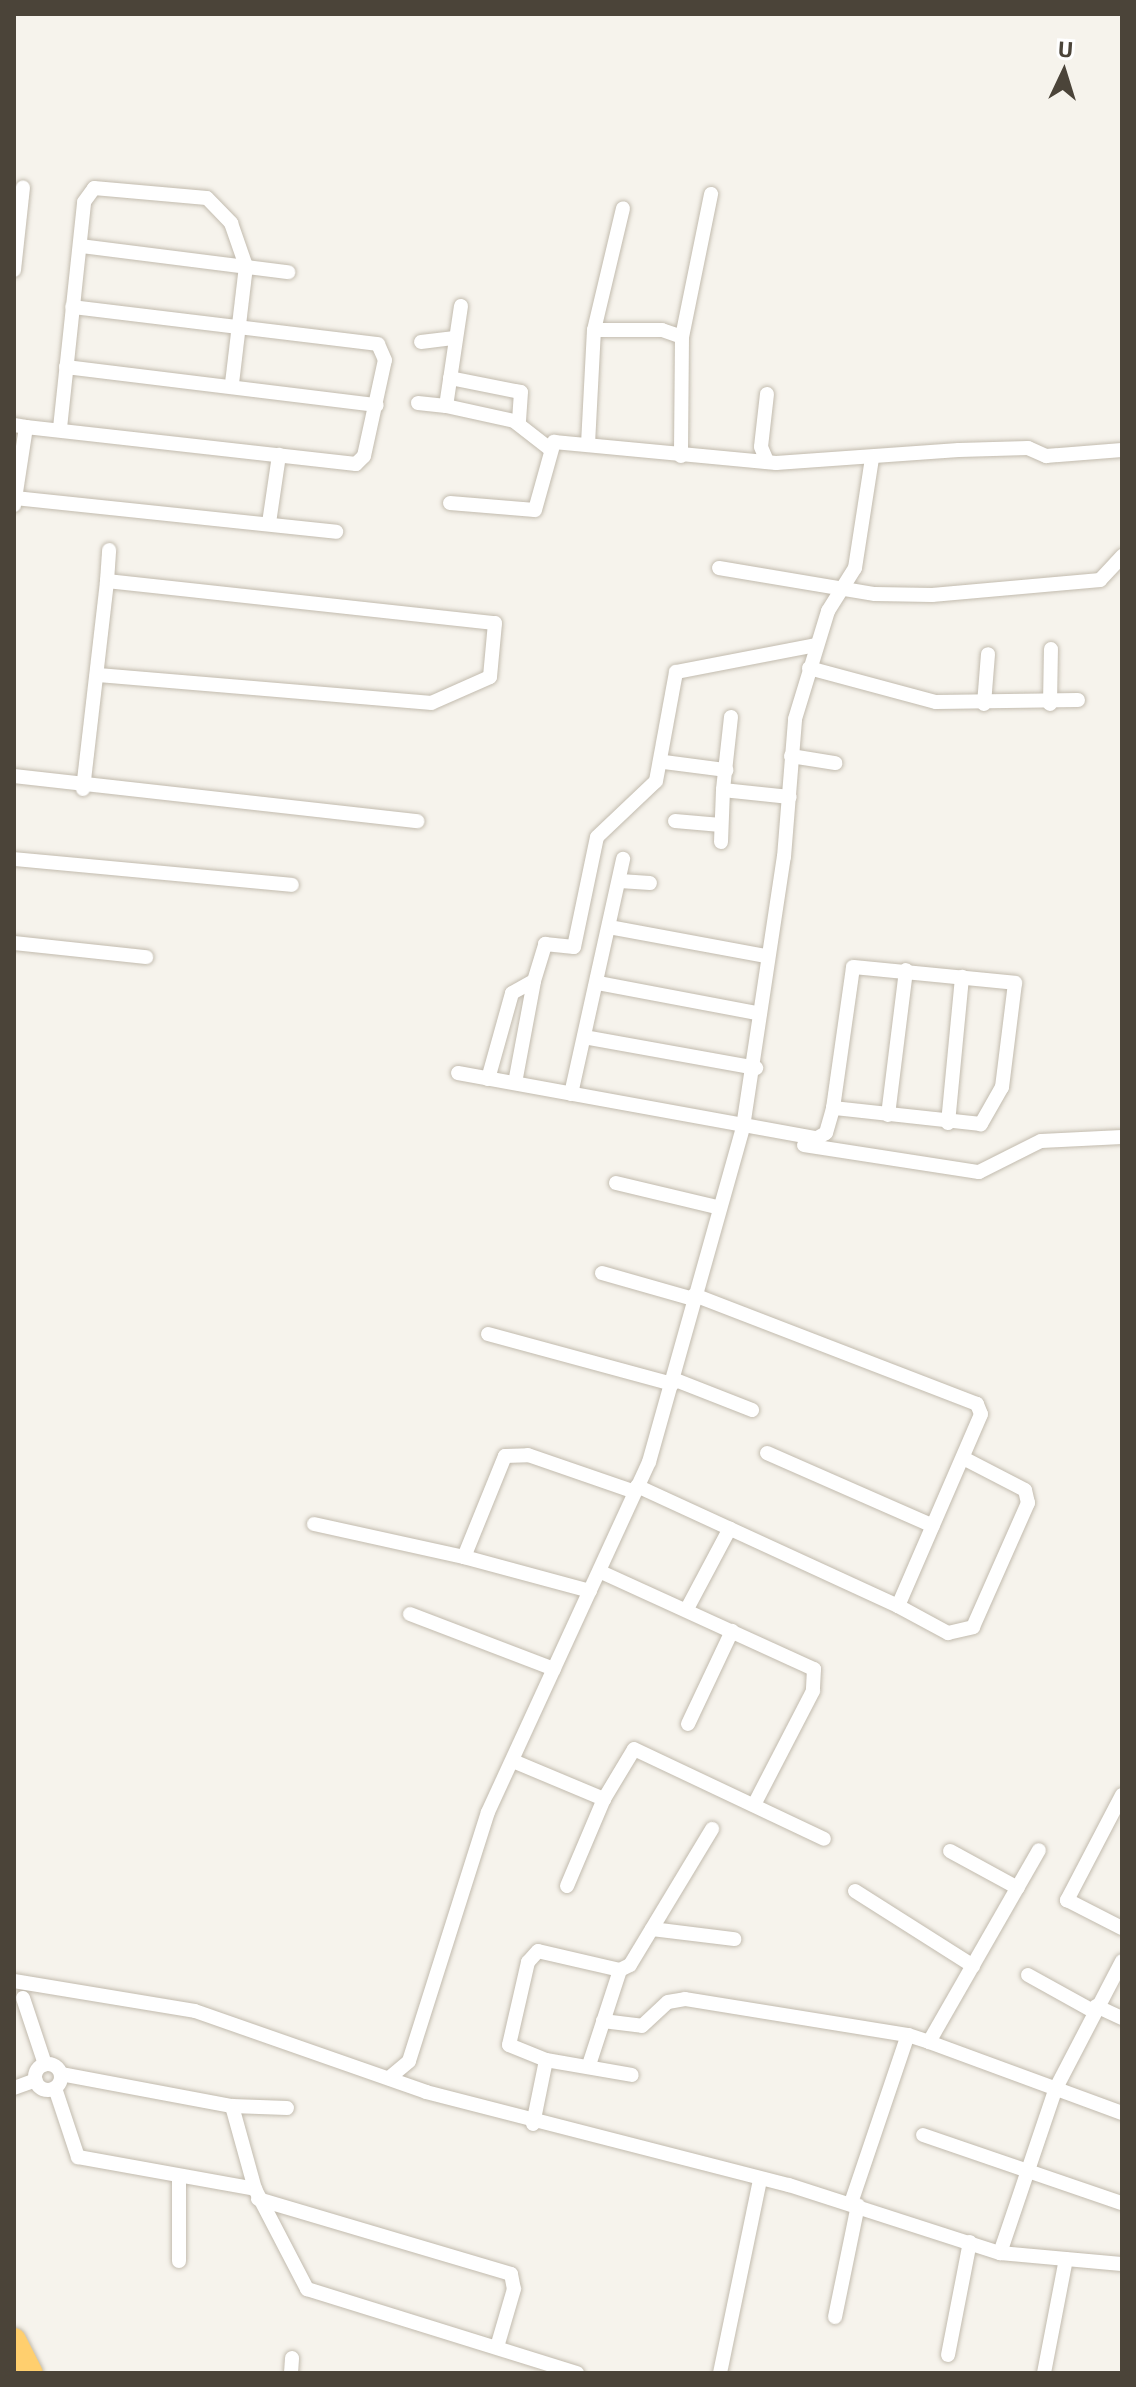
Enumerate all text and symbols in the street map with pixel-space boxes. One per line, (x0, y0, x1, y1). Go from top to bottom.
north arrow (1024, 32, 1104, 112)
text: U (1057, 35, 1074, 62)

